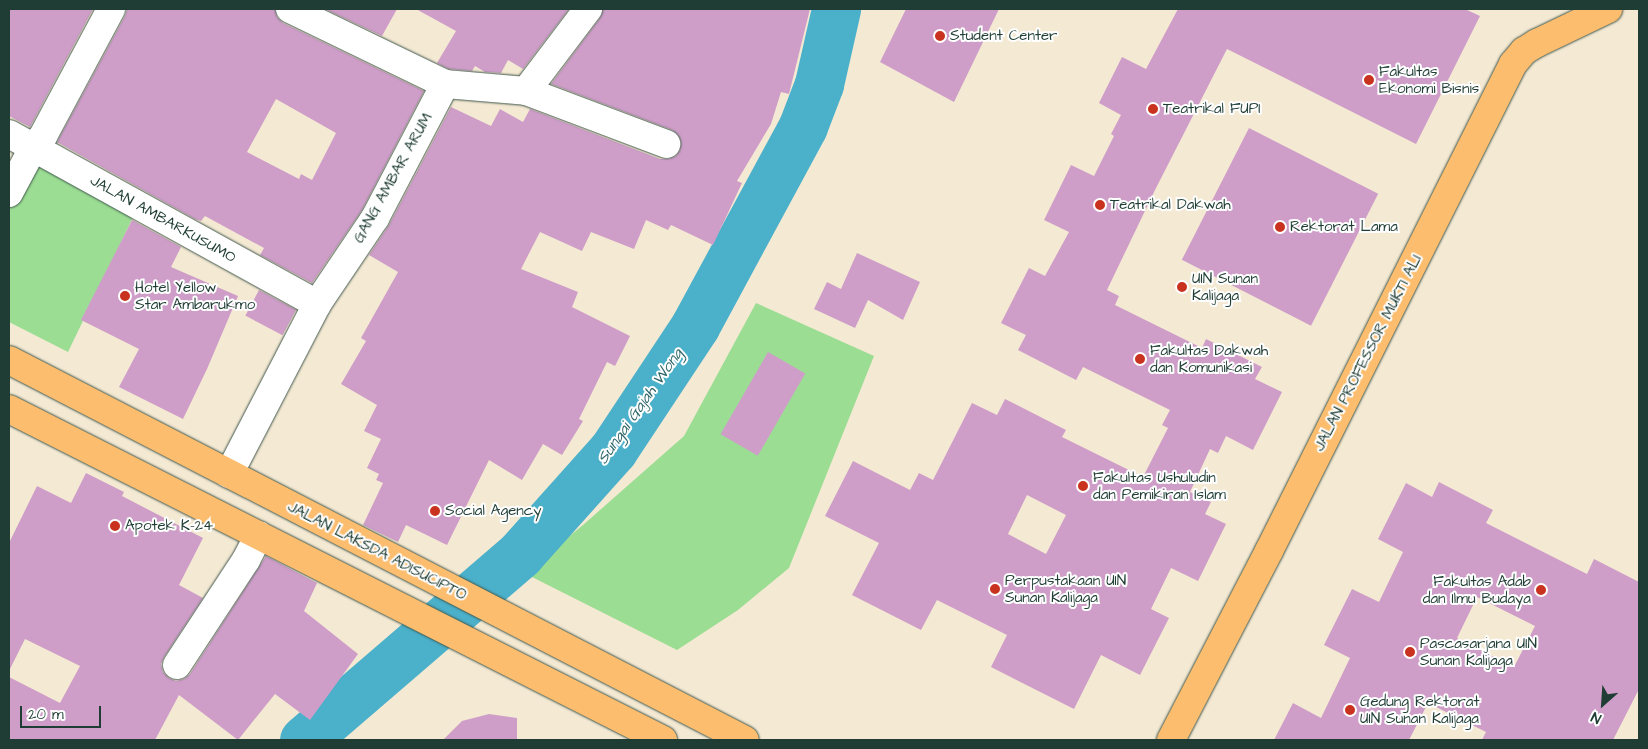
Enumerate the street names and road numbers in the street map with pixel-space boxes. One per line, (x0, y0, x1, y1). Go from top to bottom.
street label: GANG AMBAR ARUM (350, 110, 436, 246)
street label: JALAN AMBARKUSUMO (87, 171, 239, 267)
street label: JALAN PROFESSOR MUKTI ALI (1310, 252, 1426, 454)
street label: JALAN LAKSDA ADISUCIPTO (284, 498, 470, 604)

